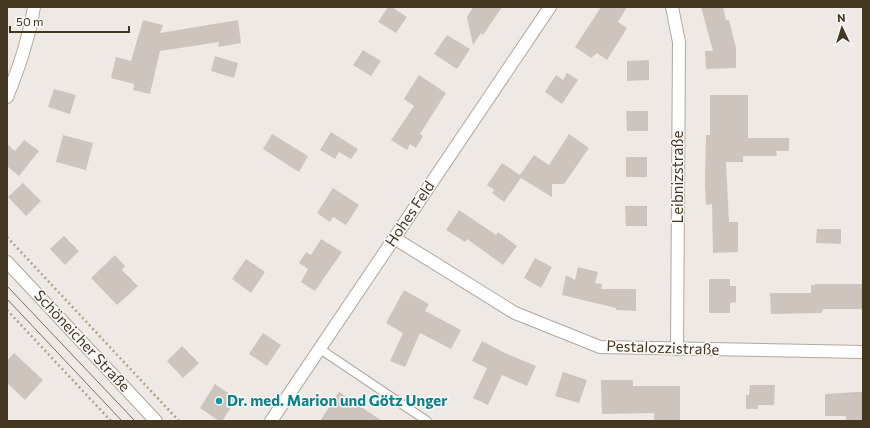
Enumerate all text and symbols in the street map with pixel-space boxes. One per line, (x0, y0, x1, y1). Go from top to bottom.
scale bar (10, 8, 129, 34)
north arrow (822, 8, 862, 48)
text: N (837, 11, 846, 24)
text: 50 m (16, 14, 44, 28)
street label: Leibnizstraße (668, 131, 686, 223)
street label: Hohes Feld (381, 177, 438, 250)
street label: Schöneicher Straße (31, 286, 135, 395)
street label: Pestalozzistraße (606, 336, 720, 358)
place label: Dr. med. Marion und Götz Unger (227, 391, 447, 409)
marker: Dr. med. Marion und Götz Unger (214, 396, 224, 406)

